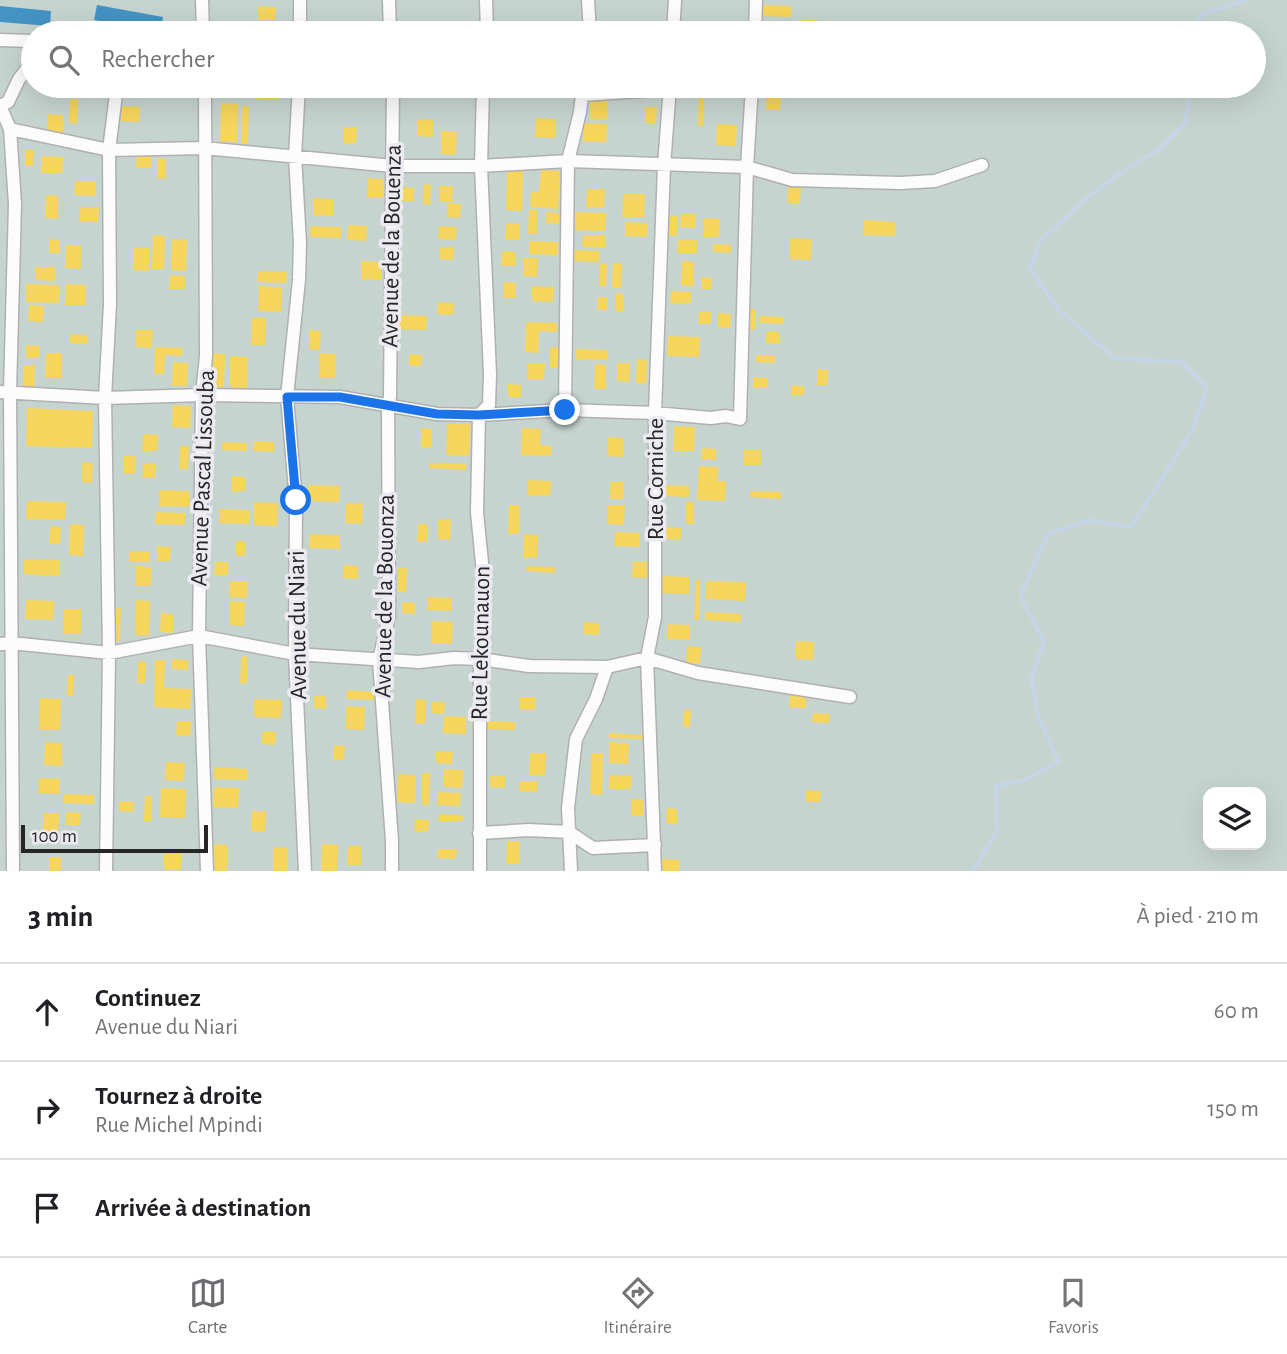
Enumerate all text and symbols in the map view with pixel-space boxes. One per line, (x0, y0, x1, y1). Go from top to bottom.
search box (21, 21, 1266, 98)
icon: search (45, 41, 83, 79)
text: Rechercher (101, 46, 214, 72)
street label: Avenue de la Bouenza (378, 144, 406, 348)
street label: Avenue Pascal Lissouba (187, 369, 219, 587)
route end (549, 394, 580, 425)
street label: Rue Corniche (644, 418, 668, 540)
route start (280, 484, 311, 515)
street label: Avenue de la Bouonza (371, 494, 399, 698)
street label: Avenue du Niari (285, 550, 311, 700)
street label: Rue Lekounauon (468, 565, 494, 721)
map controls (1203, 787, 1266, 850)
button: layers (1203, 787, 1266, 850)
scale bar (21, 822, 208, 854)
text: 100 m (32, 827, 77, 846)
text: 3 min (28, 902, 93, 932)
text: À pied · 210 m (1137, 905, 1259, 928)
text: Continuez (95, 985, 201, 1011)
icon: ahead (28, 993, 66, 1031)
text: 60 m (1214, 1000, 1259, 1023)
text: Avenue du Niari (95, 1016, 238, 1039)
text: Tournez à droite (95, 1083, 262, 1109)
icon: right (28, 1091, 66, 1129)
text: 150 m (1207, 1098, 1259, 1121)
text: Rue Michel Mpindi (95, 1114, 263, 1137)
icon: arrive (28, 1189, 66, 1227)
text: Arrivée à destination (95, 1195, 311, 1221)
tab: Carte (188, 1274, 227, 1339)
tab: Itinéraire (603, 1274, 672, 1339)
tab: Favoris (1048, 1274, 1099, 1339)

